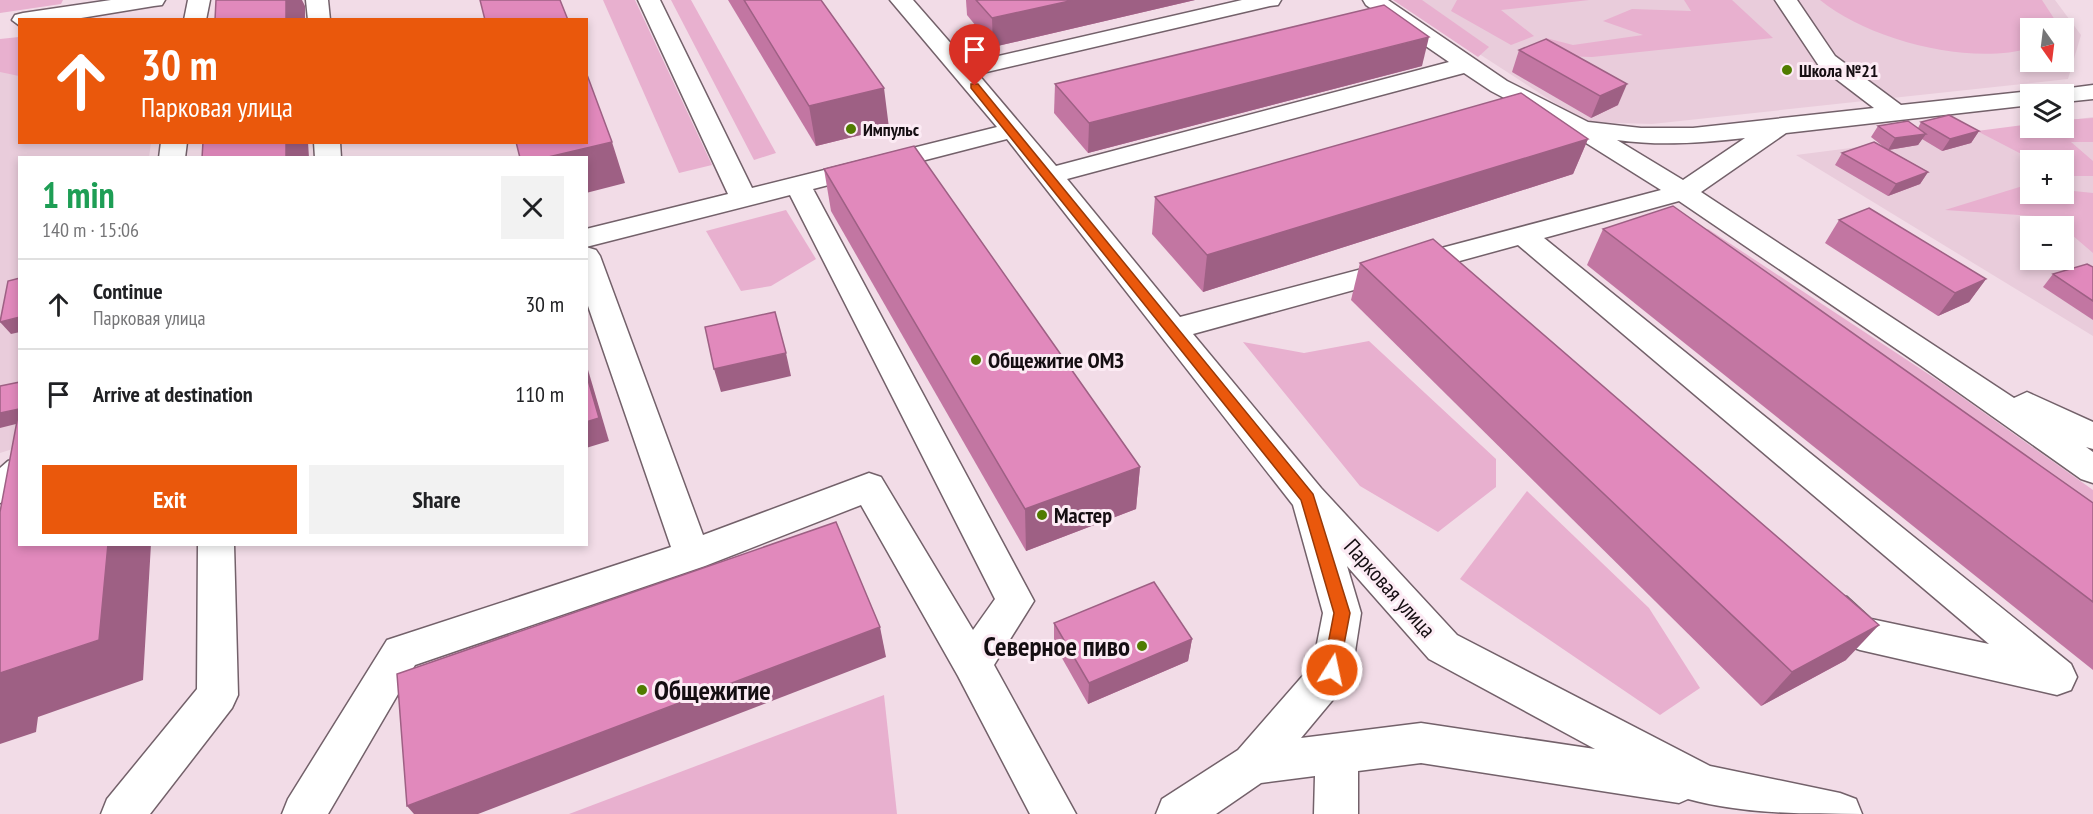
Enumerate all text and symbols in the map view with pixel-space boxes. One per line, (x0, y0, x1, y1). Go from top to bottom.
north arrow (2020, 18, 2074, 72)
map controls (2020, 18, 2074, 270)
pin (949, 24, 1000, 86)
icon: arrive (958, 33, 991, 66)
text: 30 m (141, 37, 218, 92)
icon: ahead (42, 42, 120, 120)
place label: Школа №21 (1799, 59, 1878, 82)
marker: Школа №21 (1780, 63, 1794, 77)
button: layers (2020, 84, 2074, 138)
text: Парковая улица (141, 90, 293, 124)
place label: Импульс (863, 118, 920, 141)
marker: Импульс (844, 122, 858, 136)
button: + (2020, 150, 2074, 204)
text: 1 min (42, 171, 115, 218)
button: close (501, 176, 564, 239)
button: − (2020, 216, 2074, 270)
text: 140 m · 15:06 (42, 217, 139, 243)
text: Continue (93, 277, 163, 305)
icon: ahead (42, 288, 75, 321)
text: 30 m (525, 290, 564, 318)
text: Парковая улица (93, 305, 205, 331)
place label: Общежитие ОМЗ (988, 346, 1124, 374)
marker: Общежитие ОМЗ (969, 353, 983, 367)
icon: arrive (42, 378, 75, 411)
text: Arrive at destination (93, 380, 253, 408)
text: 110 m (515, 380, 564, 408)
button: Exit (42, 465, 297, 534)
button: Share (309, 465, 564, 534)
place label: Мастер (1054, 501, 1112, 529)
marker: Мастер (1035, 508, 1049, 522)
street label: Парковая улица (1338, 533, 1442, 643)
place label: Северное пиво (984, 629, 1130, 663)
position arrow (1300, 638, 1364, 702)
marker: Северное пиво (1135, 639, 1149, 653)
place label: Общежитие (654, 673, 771, 707)
marker: Общежитие (635, 683, 649, 697)

